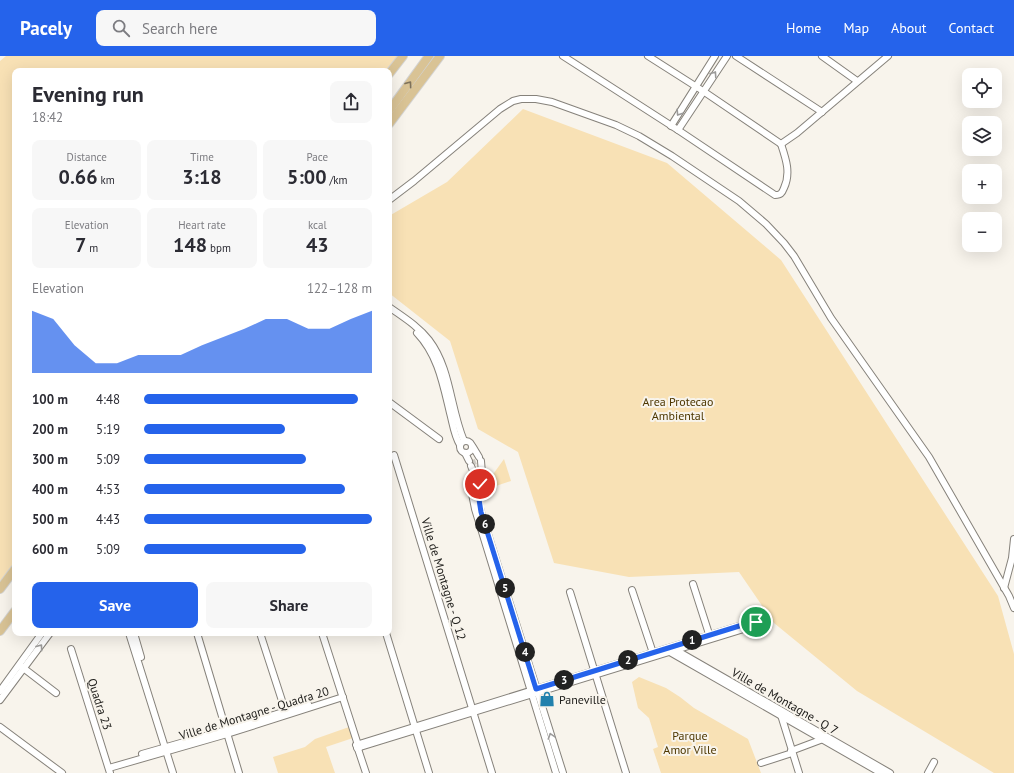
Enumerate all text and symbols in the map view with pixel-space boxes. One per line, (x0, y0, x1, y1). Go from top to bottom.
search box (96, 10, 376, 46)
text: Pacely (20, 16, 72, 40)
icon: search (110, 17, 132, 39)
text: Search here (142, 19, 218, 38)
text: Home (786, 19, 821, 37)
text: Map (843, 19, 869, 37)
text: About (891, 19, 927, 37)
text: Contact (949, 19, 994, 37)
map controls (962, 68, 1002, 252)
button: locate (962, 68, 1002, 108)
one-way arrow (709, 71, 717, 78)
text: Evening run (32, 80, 144, 108)
button: share (330, 81, 372, 123)
one-way arrow (404, 81, 411, 88)
one-way arrow (677, 108, 684, 115)
text: 18:42 (32, 109, 63, 126)
button: layers (962, 116, 1002, 156)
text: Distance (67, 150, 107, 164)
text: Time (190, 150, 214, 164)
text: Pace (307, 150, 328, 164)
text: 0.66 (59, 164, 98, 190)
text: 3:18 (182, 164, 222, 190)
text: 5:00 (287, 164, 327, 190)
button: + (962, 164, 1002, 204)
text: km (98, 173, 115, 187)
text: /km (327, 173, 348, 187)
button: − (962, 212, 1002, 252)
text: Elevation (65, 218, 109, 232)
text: Heart rate (178, 218, 226, 232)
text: kcal (308, 218, 327, 232)
text: 7 (75, 232, 86, 258)
text: 148 (173, 232, 207, 258)
text: 43 (306, 232, 329, 258)
text: m (86, 241, 98, 255)
text: bpm (207, 241, 231, 255)
text: Elevation (32, 280, 84, 297)
text: 122–128 m (307, 280, 372, 297)
text: 100 m (32, 391, 68, 408)
text: 4:48 (96, 391, 120, 408)
park label: Area Protecao Ambiental (643, 394, 713, 423)
text: 200 m (32, 421, 68, 438)
text: 5:19 (96, 421, 120, 438)
text: 300 m (32, 451, 68, 468)
text: 5:09 (96, 451, 120, 468)
pin (463, 467, 497, 501)
icon: check (469, 473, 491, 495)
text: 400 m (32, 481, 68, 498)
text: 4:53 (96, 481, 120, 498)
text: 500 m (32, 511, 68, 528)
text: 4:43 (96, 511, 120, 528)
pin: 6 (475, 514, 495, 534)
street label: Ville de Montagne - Q 12 (418, 515, 470, 642)
text: 6 (482, 517, 488, 531)
text: 600 m (32, 541, 68, 558)
text: 5:09 (96, 541, 120, 558)
pin: 5 (495, 578, 515, 598)
text: 5 (502, 581, 508, 595)
button: Save (32, 582, 198, 628)
button: Share (206, 582, 372, 628)
pin (739, 605, 773, 639)
icon: arrive (745, 611, 767, 633)
pin: 1 (682, 630, 702, 650)
text: 1 (689, 633, 695, 647)
pin: 4 (515, 642, 535, 662)
one-way arrow (35, 644, 42, 651)
text: 4 (522, 645, 528, 659)
pin: 2 (618, 650, 638, 670)
text: 2 (625, 653, 631, 667)
street label: Ville de Montagne - Q 7 (728, 664, 841, 738)
pin: 3 (554, 670, 574, 690)
text: 3 (561, 673, 567, 687)
street label: Quadra 23 (85, 676, 115, 732)
street label: Ville de Montagne - Quadra 20 (176, 683, 331, 743)
shop icon: Paneville (538, 690, 556, 708)
place label: Paneville (559, 692, 606, 707)
park label: Parque Amor Ville (663, 728, 717, 757)
one-way arrow (547, 733, 556, 740)

